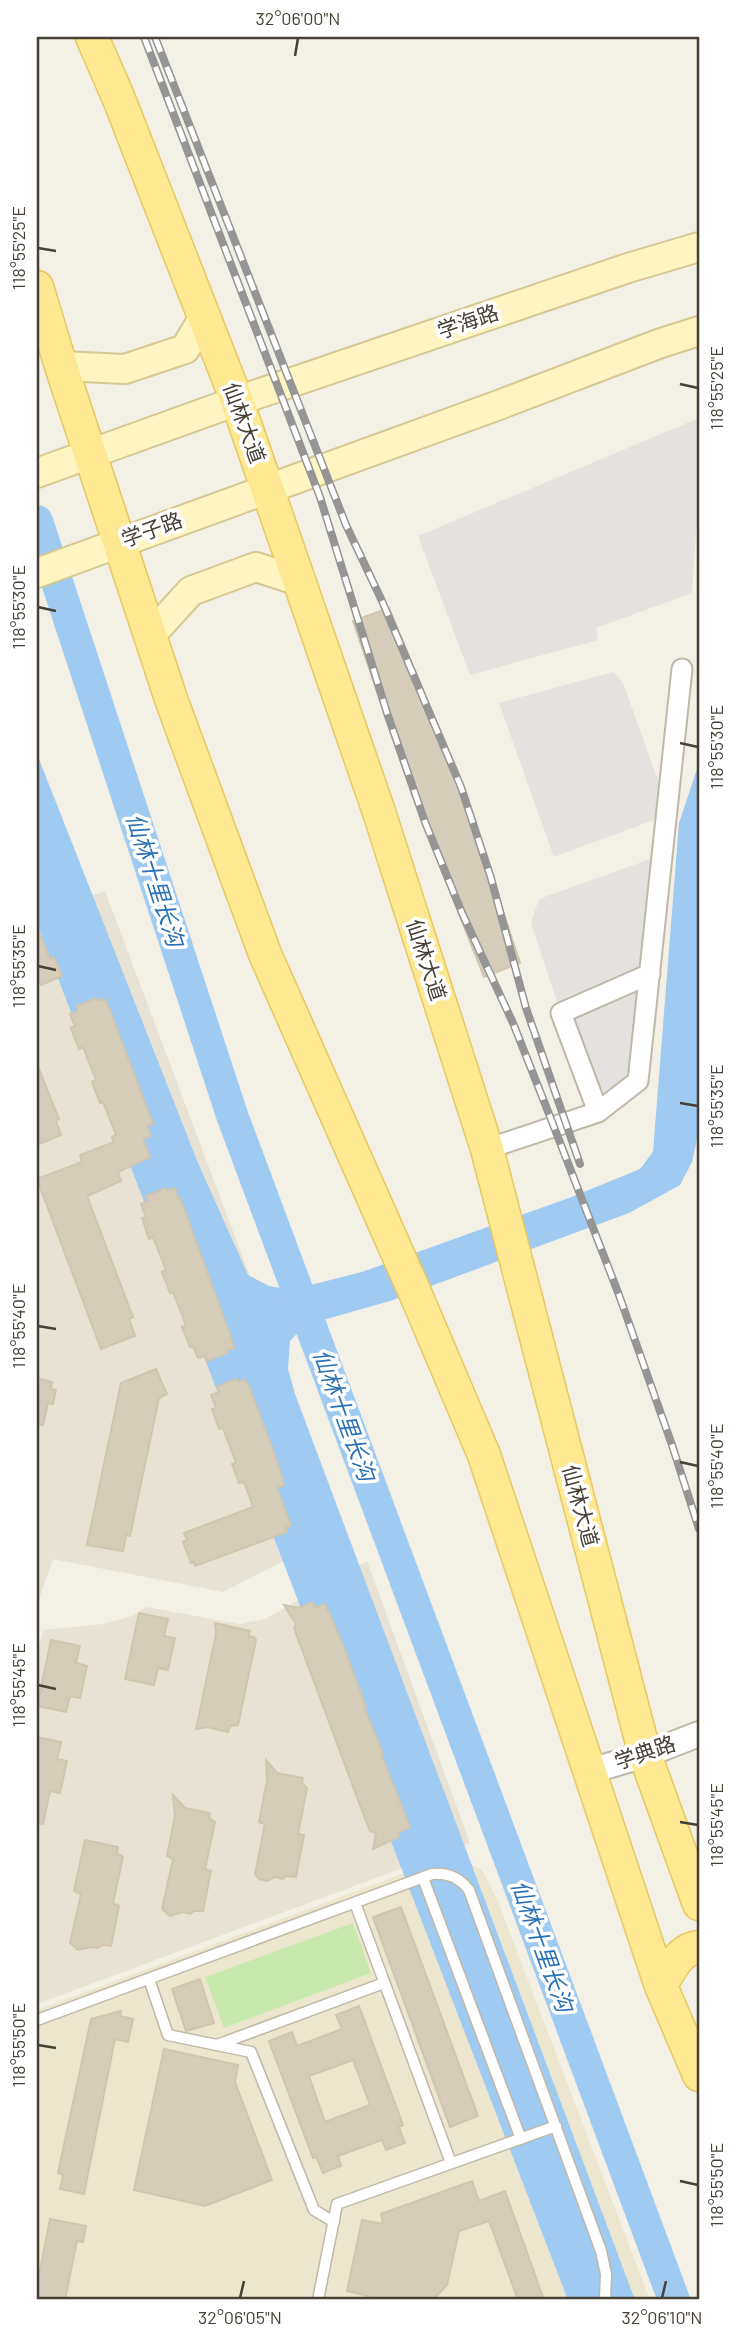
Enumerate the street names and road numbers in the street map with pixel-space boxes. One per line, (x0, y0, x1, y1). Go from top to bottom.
street label: 学海路 (434, 299, 501, 343)
street label: 仙林大道 (219, 379, 272, 466)
street label: 学子路 (118, 506, 185, 551)
street label: 仙林大道 (403, 916, 452, 1003)
street label: 仙林大道 (559, 1462, 604, 1549)
street label: 学典路 (611, 1730, 678, 1774)

